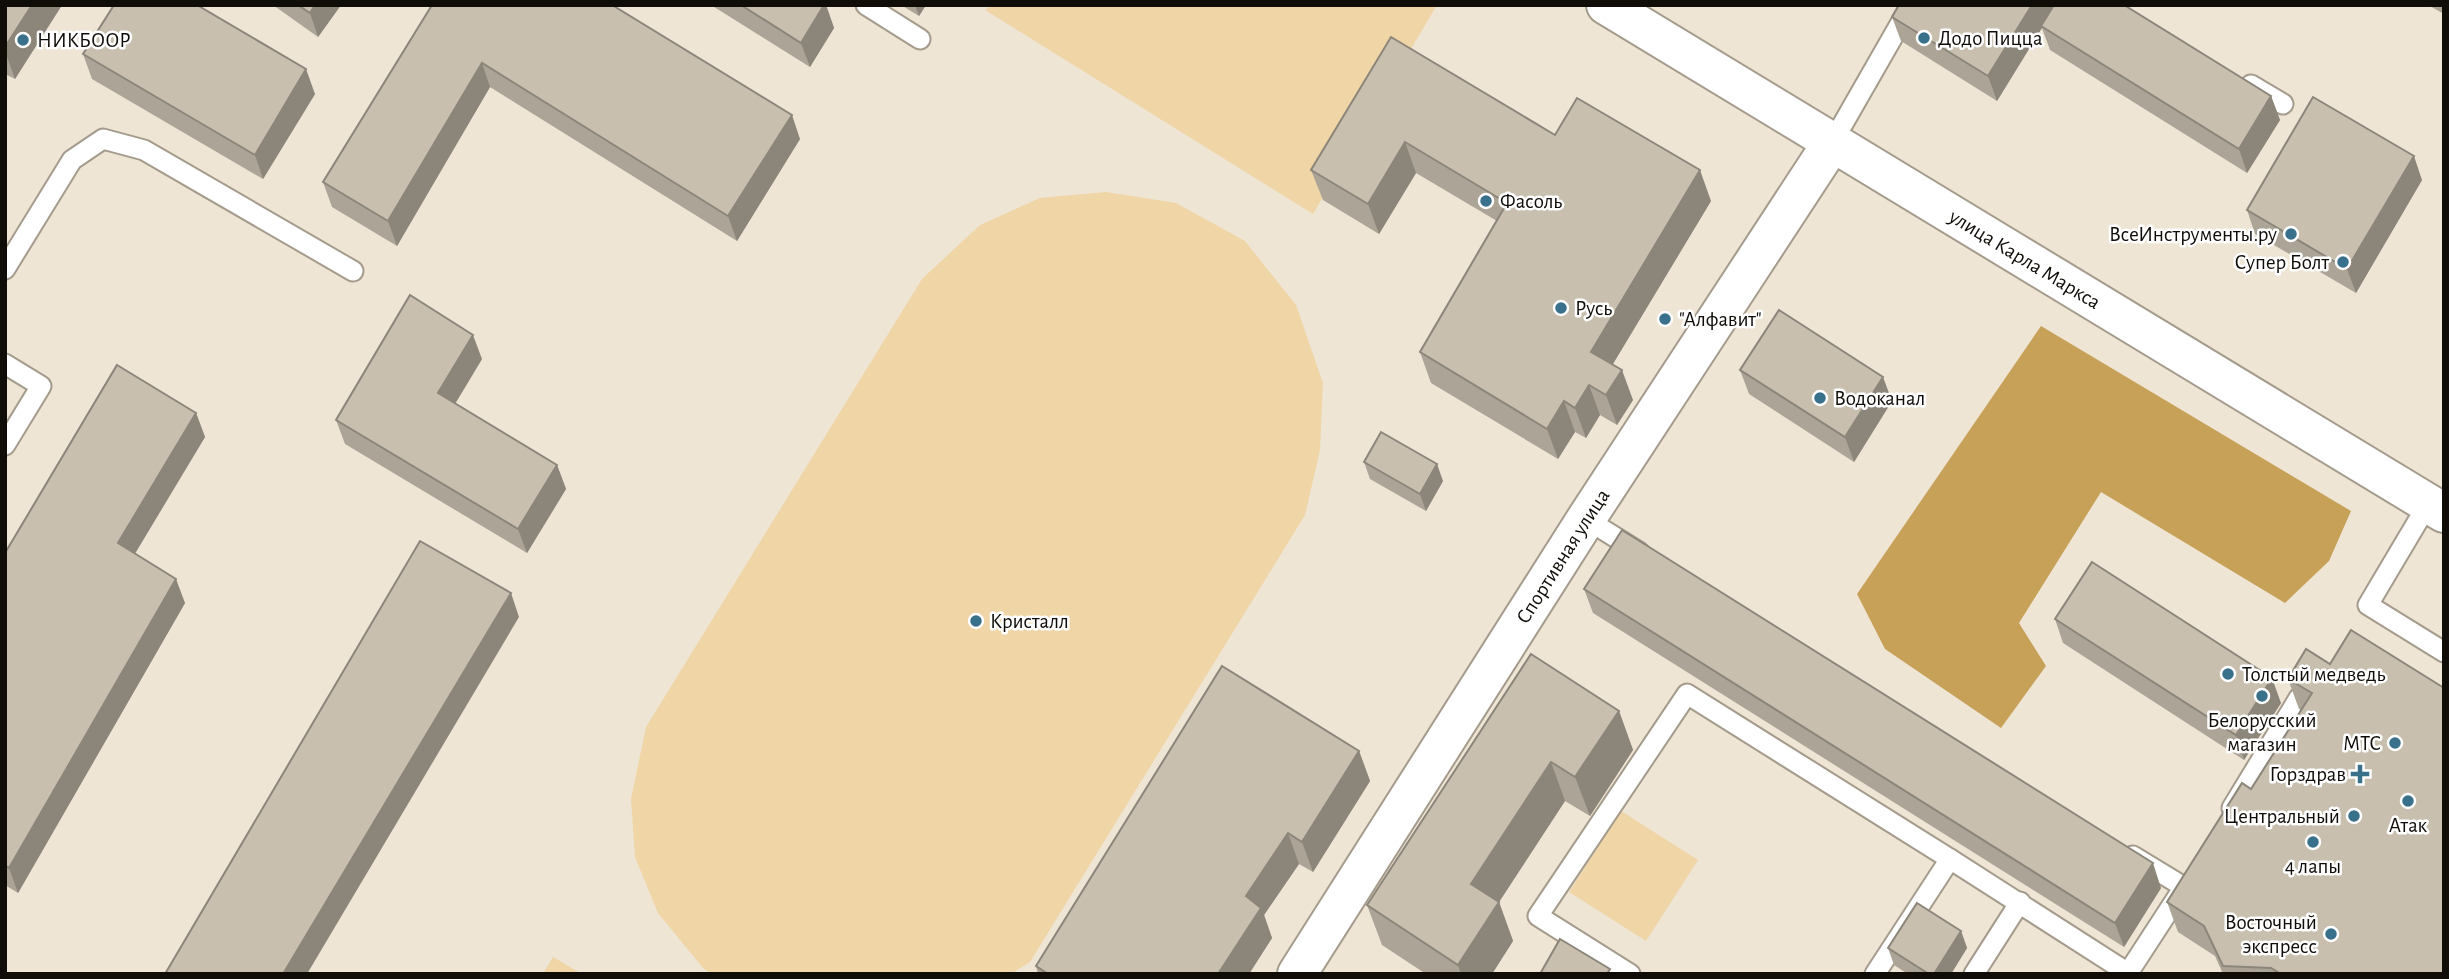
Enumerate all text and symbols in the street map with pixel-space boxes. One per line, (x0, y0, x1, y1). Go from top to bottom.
place label: Додо Пицца (1938, 28, 2043, 49)
place label: НИКБООР (37, 30, 131, 51)
marker: Додо Пицца (1916, 30, 1932, 46)
marker: НИКБООР (15, 32, 31, 48)
place label: Фасоль (1500, 191, 1562, 212)
marker: Фасоль (1478, 193, 1494, 209)
street label: улица Карла Маркса (1945, 205, 2105, 313)
place label: ВсеИнструменты.ру (2109, 224, 2277, 245)
marker: ВсеИнструменты.ру (2283, 226, 2299, 242)
place label: Супер Болт (2234, 252, 2329, 273)
marker: Супер Болт (2335, 254, 2351, 270)
place label: Русь (1575, 298, 1612, 319)
marker: Русь (1553, 300, 1569, 316)
place label: "Алфавит" (1679, 309, 1762, 330)
marker: "Алфавит" (1657, 311, 1673, 327)
place label: Водоканал (1834, 388, 1925, 409)
marker: Водоканал (1812, 390, 1828, 406)
street label: Спортивная улица (1512, 485, 1613, 627)
place label: Кристалл (990, 611, 1069, 632)
marker: Кристалл (968, 613, 984, 629)
place label: Толстый медведь (2242, 664, 2385, 685)
marker: Толстый медведь (2220, 666, 2236, 682)
marker: Белорусский магазин (2254, 688, 2270, 704)
place label: Белорусский магазин (2207, 710, 2317, 755)
place label: МТС (2343, 733, 2381, 754)
marker: МТС (2387, 735, 2403, 751)
place label: Горздрав (2269, 764, 2346, 785)
marker: Горздрав (2352, 766, 2368, 782)
marker: Атак (2400, 793, 2416, 809)
place label: Центральный (2224, 806, 2340, 827)
marker: Центральный (2346, 808, 2362, 824)
place label: Атак (2389, 815, 2428, 836)
marker: 4 лапы (2305, 834, 2321, 850)
place label: 4 лапы (2285, 856, 2341, 877)
place label: Восточный экспресс (2225, 912, 2317, 957)
marker: Восточный экспресс (2323, 926, 2339, 942)

